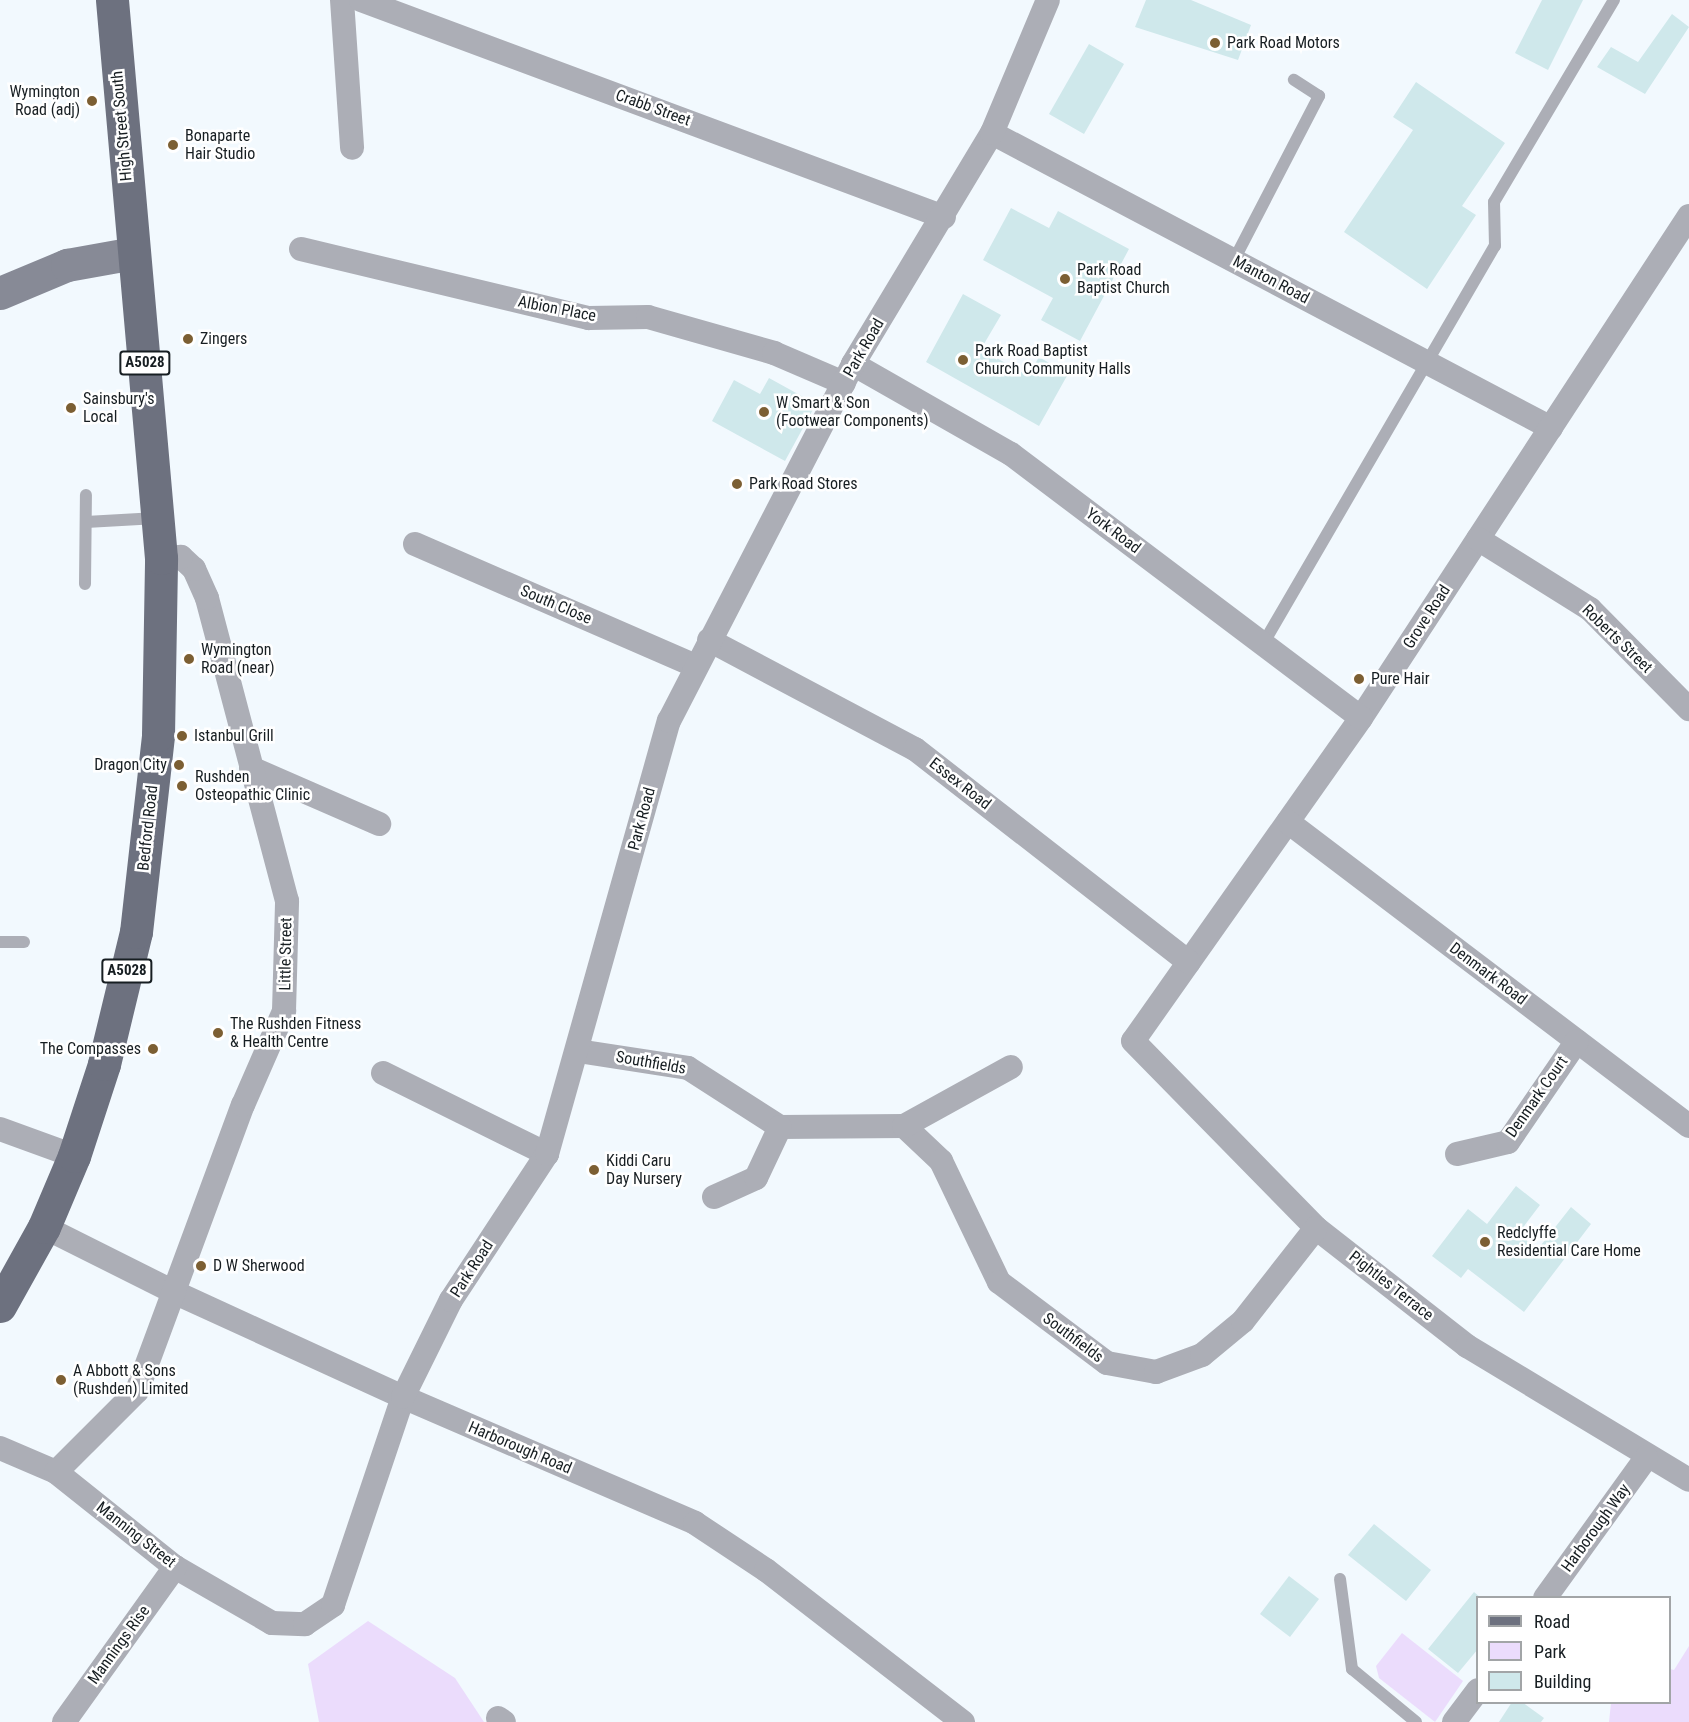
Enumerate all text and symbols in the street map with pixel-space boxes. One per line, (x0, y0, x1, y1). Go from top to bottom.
place label: Park Road Motors (1227, 33, 1340, 53)
marker: Park Road Motors (1208, 36, 1222, 50)
street label: High Street South (108, 70, 136, 182)
place label: Wymington Road (adj) (9, 82, 80, 120)
street label: Crabb Street (613, 86, 693, 130)
marker: Wymington Road (adj) (85, 94, 99, 108)
place label: Bonaparte Hair Studio (185, 126, 255, 164)
marker: Bonaparte Hair Studio (166, 138, 180, 152)
street label: Manton Road (1230, 252, 1312, 308)
place label: Park Road Baptist Church (1077, 260, 1170, 298)
marker: Park Road Baptist Church (1058, 272, 1072, 286)
street label: Albion Place (516, 292, 598, 326)
street label: Park Road (840, 315, 888, 381)
place label: Zingers (200, 329, 247, 349)
marker: Zingers (181, 332, 195, 346)
place label: Park Road Baptist Church Community Halls (975, 341, 1131, 379)
road number: A5028 (118, 351, 172, 375)
marker: Park Road Baptist Church Community Halls (956, 353, 970, 367)
place label: Sainsbury's Local (83, 389, 155, 427)
place label: W Smart & Son (Footwear Components) (776, 393, 929, 431)
marker: Sainsbury's Local (64, 401, 78, 415)
marker: W Smart & Son (Footwear Components) (757, 405, 771, 419)
place label: Park Road Stores (749, 474, 857, 494)
marker: Park Road Stores (730, 477, 744, 491)
street label: York Road (1082, 504, 1144, 558)
street label: South Close (517, 581, 595, 629)
street label: Grove Road (1399, 582, 1455, 652)
street label: Roberts Street (1578, 601, 1656, 677)
place label: Wymington Road (near) (201, 640, 275, 678)
marker: Wymington Road (near) (182, 652, 196, 666)
place label: Pure Hair (1371, 669, 1430, 689)
marker: Pure Hair (1352, 672, 1366, 686)
place label: Istanbul Grill (194, 726, 274, 746)
marker: Istanbul Grill (175, 729, 189, 743)
street label: Essex Road (925, 754, 995, 814)
place label: Dragon City (94, 755, 167, 775)
marker: Dragon City (172, 758, 186, 772)
place label: Rushden Osteopathic Clinic (195, 767, 310, 805)
marker: Rushden Osteopathic Clinic (173, 777, 191, 795)
street label: Bedford Road (134, 784, 162, 872)
street label: Park Road (624, 785, 660, 853)
street label: Little Street (276, 917, 296, 991)
street label: Denmark Road (1445, 939, 1531, 1009)
road number: A5028 (100, 959, 154, 983)
place label: The Rushden Fitness & Health Centre (230, 1014, 361, 1052)
marker: The Rushden Fitness & Health Centre (211, 1026, 225, 1040)
place label: The Compasses (40, 1039, 141, 1059)
marker: The Compasses (146, 1042, 160, 1056)
street label: Southfields (614, 1047, 688, 1079)
street label: Denmark Court (1502, 1053, 1572, 1141)
place label: Kiddi Caru Day Nursery (606, 1151, 682, 1189)
marker: Kiddi Caru Day Nursery (587, 1163, 601, 1177)
place label: Redclyffe Residential Care Home (1497, 1223, 1641, 1261)
marker: Redclyffe Residential Care Home (1478, 1235, 1492, 1249)
street label: Park Road (446, 1237, 498, 1301)
street label: Pightles Terrace (1345, 1247, 1437, 1325)
place label: D W Sherwood (213, 1256, 305, 1276)
marker: D W Sherwood (194, 1259, 208, 1273)
street label: Southfields (1039, 1309, 1107, 1367)
place label: A Abbott & Sons (Rushden) Limited (73, 1361, 188, 1399)
marker: A Abbott & Sons (Rushden) Limited (54, 1373, 68, 1387)
street label: Harborough Road (465, 1418, 575, 1478)
street label: Harborough Way (1558, 1480, 1634, 1576)
street label: Manning Street (92, 1498, 180, 1572)
legend (1476, 1596, 1671, 1704)
street label: Mannings Rise (84, 1602, 154, 1688)
text: Road (1534, 1611, 1570, 1632)
text: Park (1534, 1641, 1566, 1662)
text: Building (1534, 1671, 1591, 1692)

